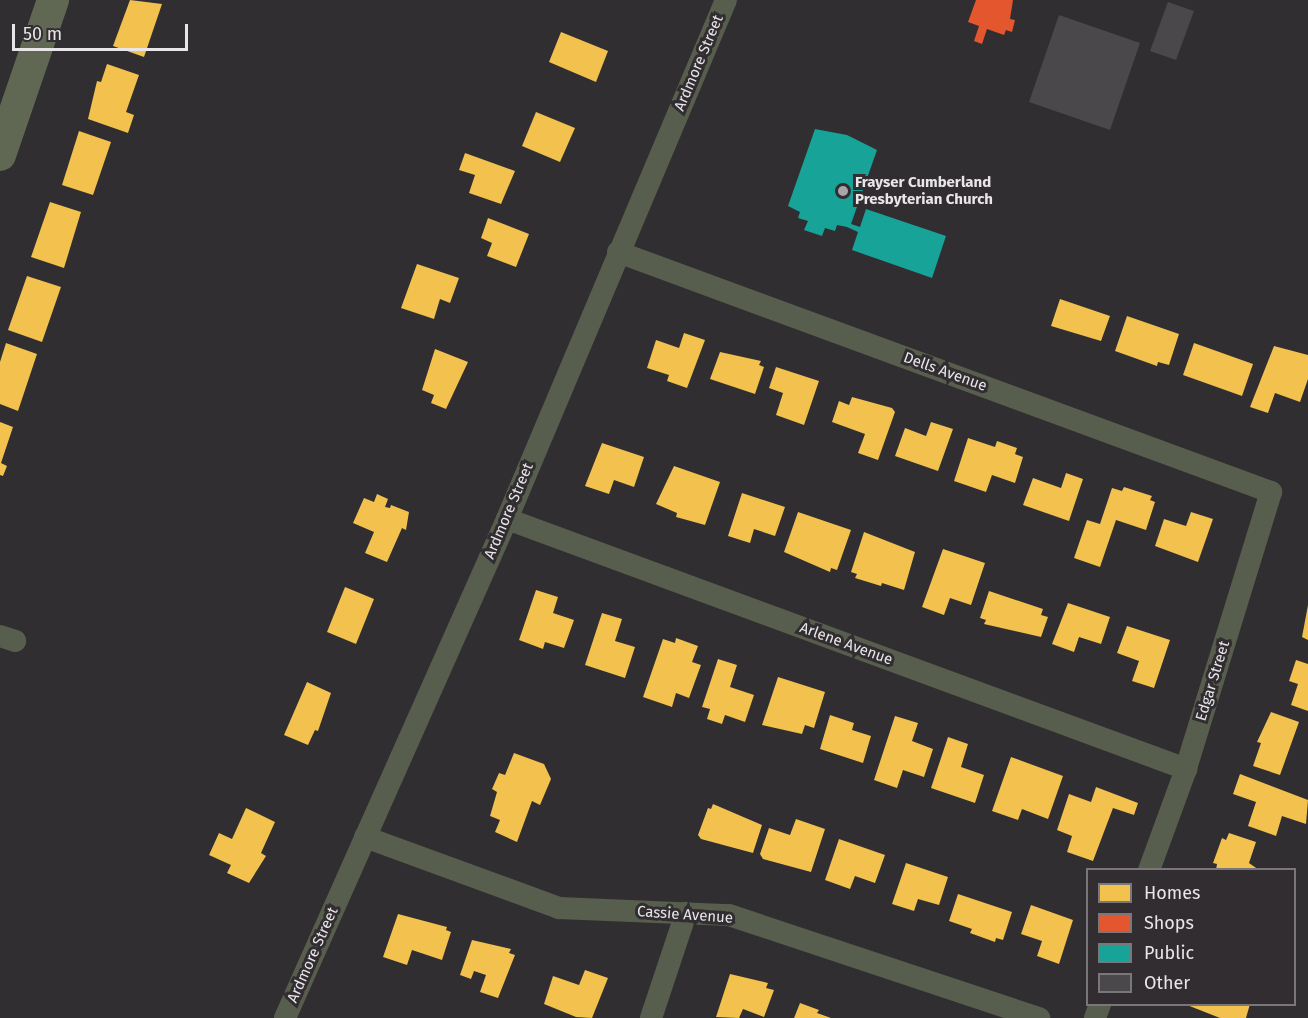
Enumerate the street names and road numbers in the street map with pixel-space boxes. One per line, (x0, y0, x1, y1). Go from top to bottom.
street label: Ardmore Street (671, 12, 727, 114)
street label: Dells Avenue (901, 349, 989, 395)
street label: Ardmore Street (481, 460, 537, 562)
street label: Arlene Avenue (797, 619, 895, 669)
street label: Edgar Street (1192, 639, 1234, 723)
street label: Cassie Avenue (636, 903, 734, 927)
street label: Ardmore Street (284, 904, 342, 1006)

